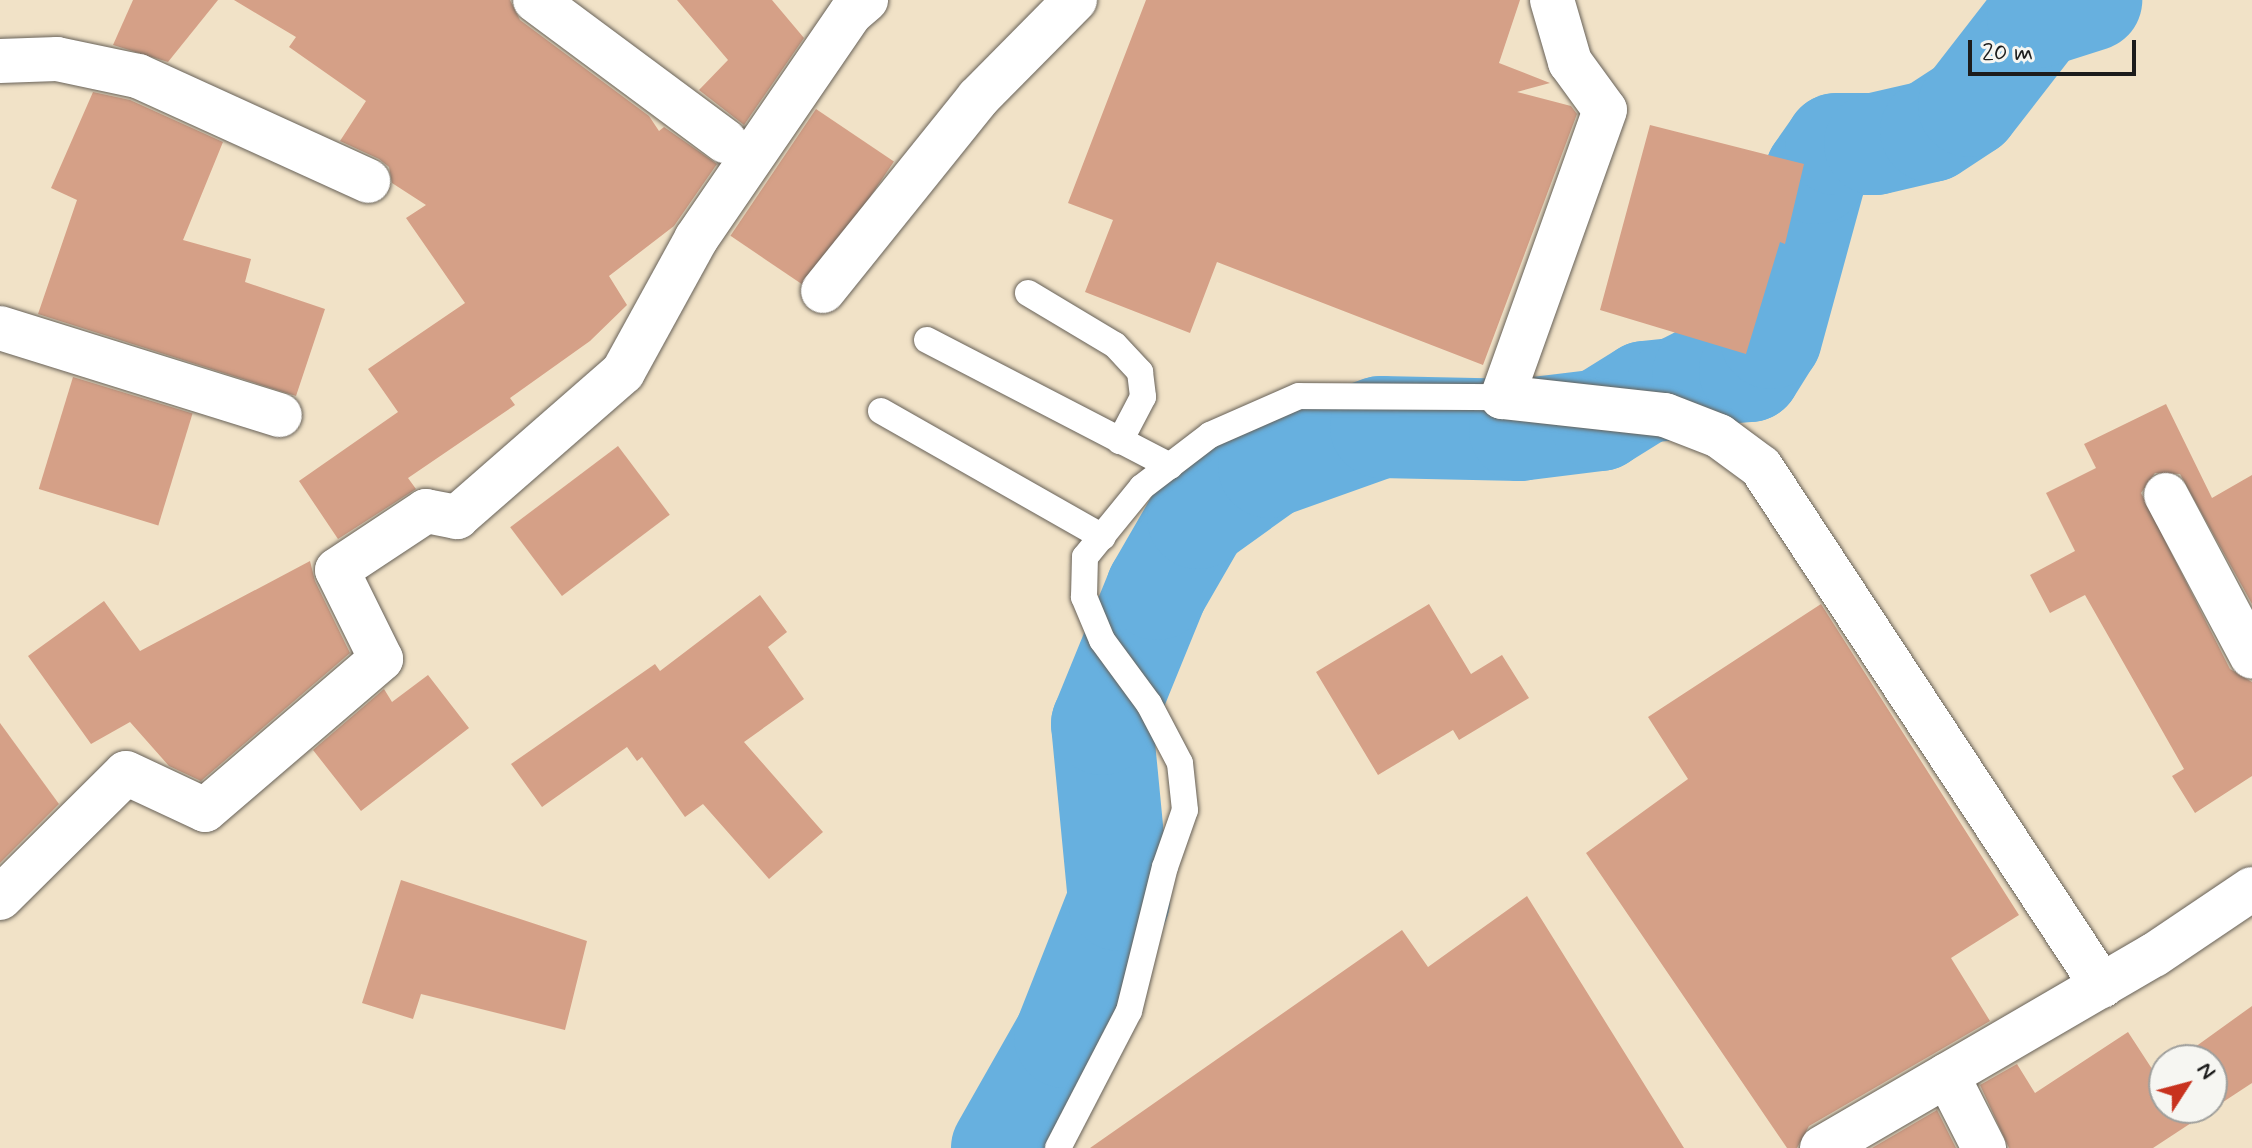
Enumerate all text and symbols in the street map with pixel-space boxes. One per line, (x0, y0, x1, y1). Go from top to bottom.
scale bar (1972, 24, 2140, 74)
text: 20 m (1982, 38, 2033, 69)
north arrow (2148, 1044, 2228, 1124)
text: N (2190, 1057, 2221, 1085)

